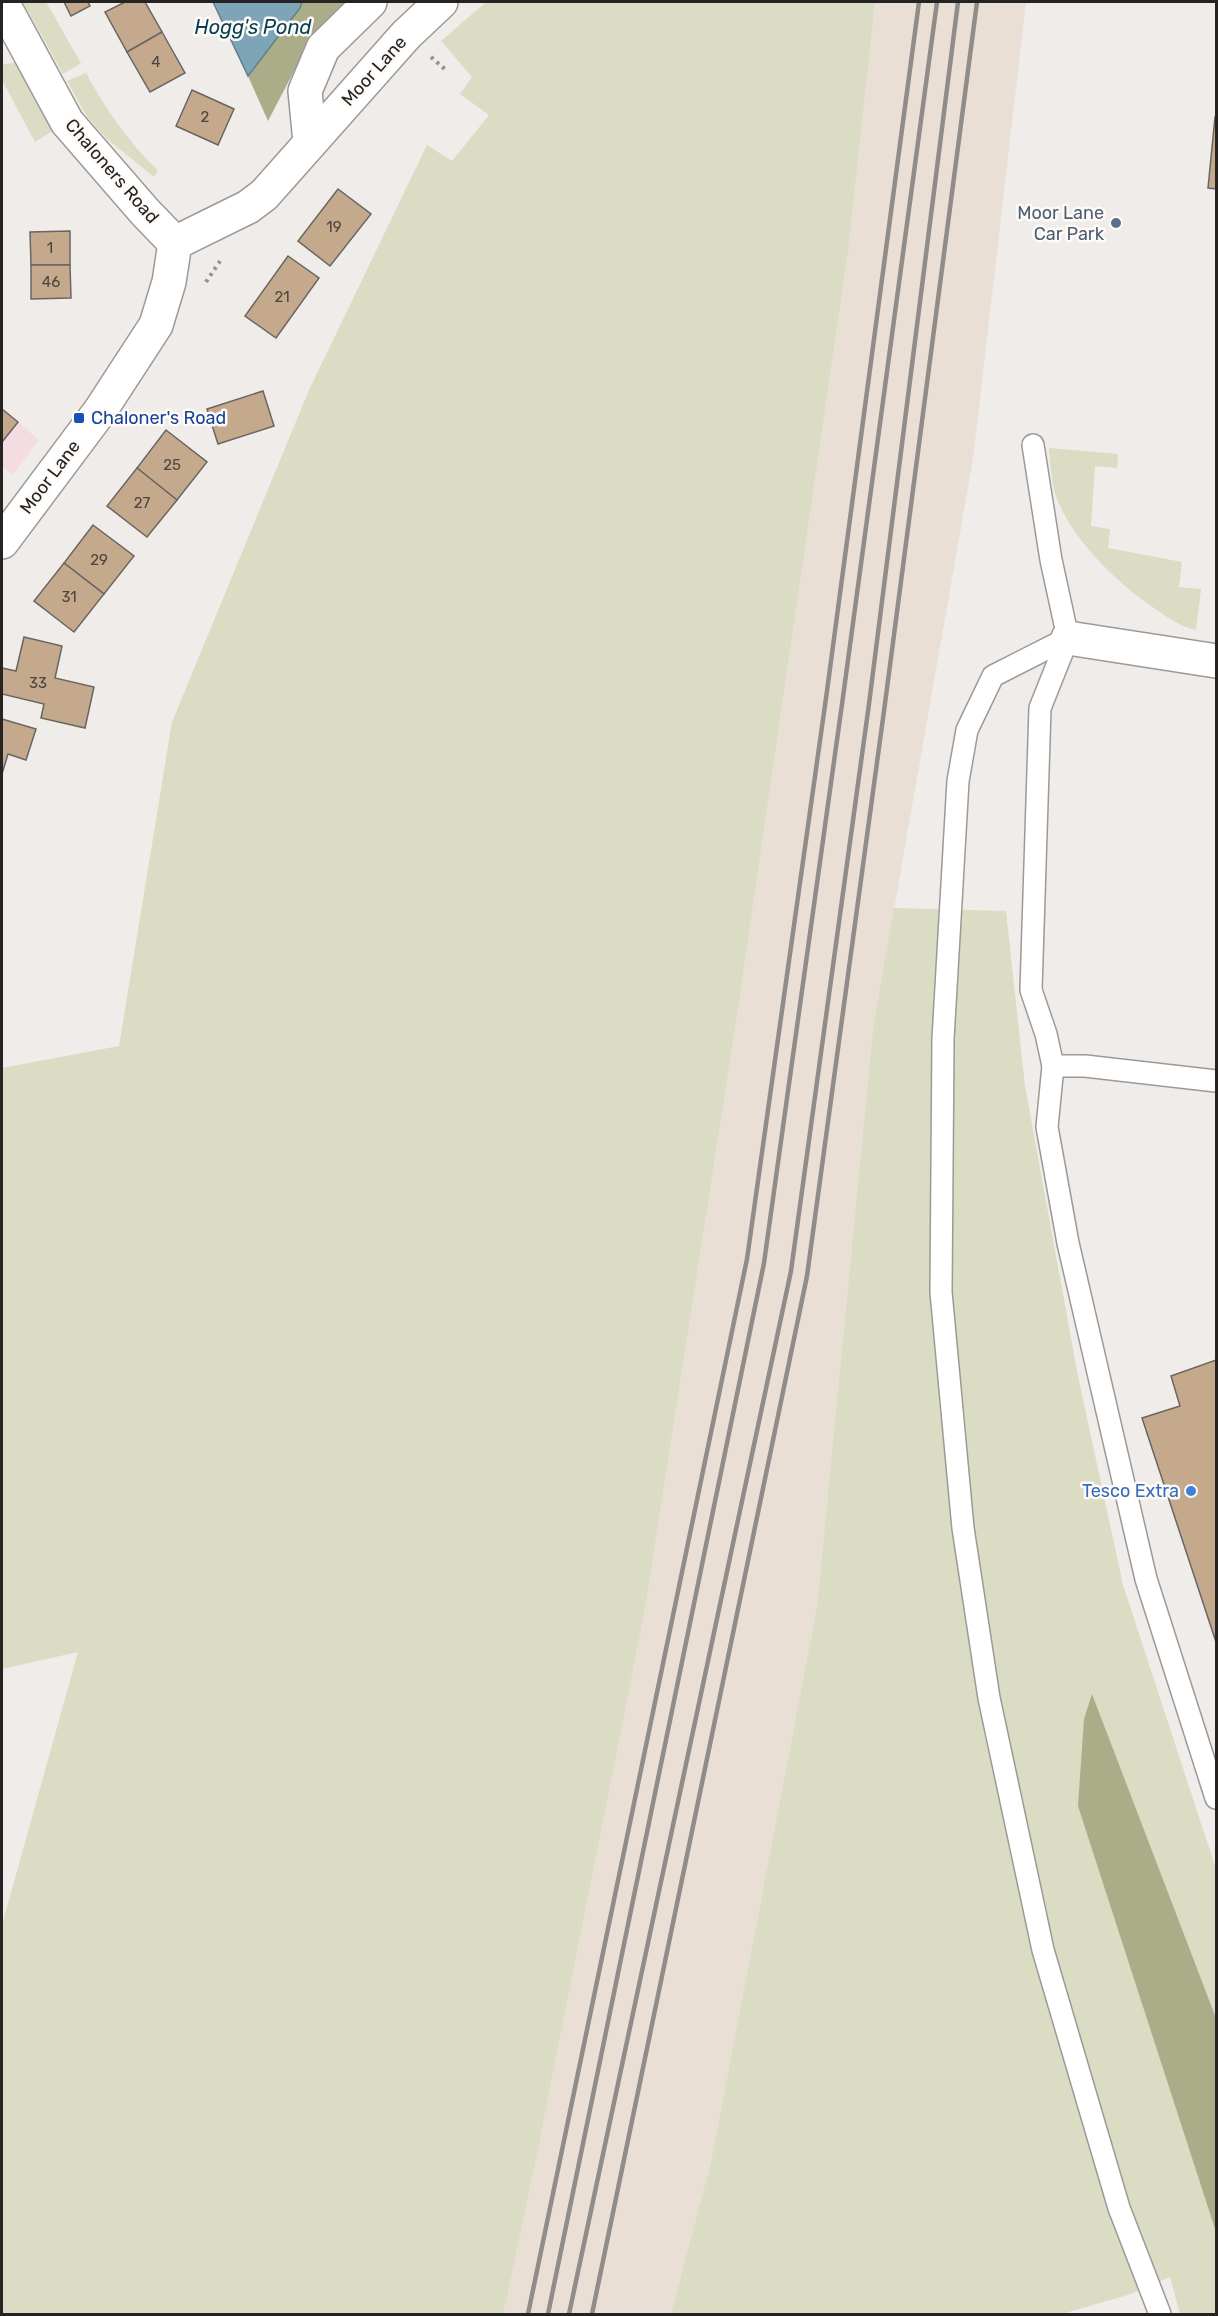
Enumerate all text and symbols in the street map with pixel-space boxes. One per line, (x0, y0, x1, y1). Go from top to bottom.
water label: Hogg's Pond (195, 15, 313, 39)
street label: Moor Lane (337, 31, 411, 111)
house number: 4 (151, 53, 161, 71)
house number: 2 (201, 108, 210, 126)
street label: Chaloners Road (61, 114, 163, 228)
place label: Moor Lane Car Park (1017, 202, 1105, 245)
marker: Moor Lane Car Park (1109, 216, 1123, 230)
house number: 19 (326, 218, 342, 236)
house number: 1 (47, 239, 53, 257)
house number: 46 (42, 273, 60, 291)
house number: 21 (274, 288, 290, 306)
place label: Chaloner's Road (91, 407, 226, 429)
marker: Chaloner's Road (72, 411, 86, 425)
street label: Moor Lane (15, 436, 85, 518)
house number: 25 (163, 456, 181, 474)
house number: 27 (134, 494, 151, 512)
house number: 29 (90, 551, 108, 569)
house number: 31 (61, 588, 77, 606)
house number: 33 (29, 674, 47, 692)
place label: Tesco Extra (1082, 1480, 1179, 1502)
marker: Tesco Extra (1184, 1484, 1198, 1498)

